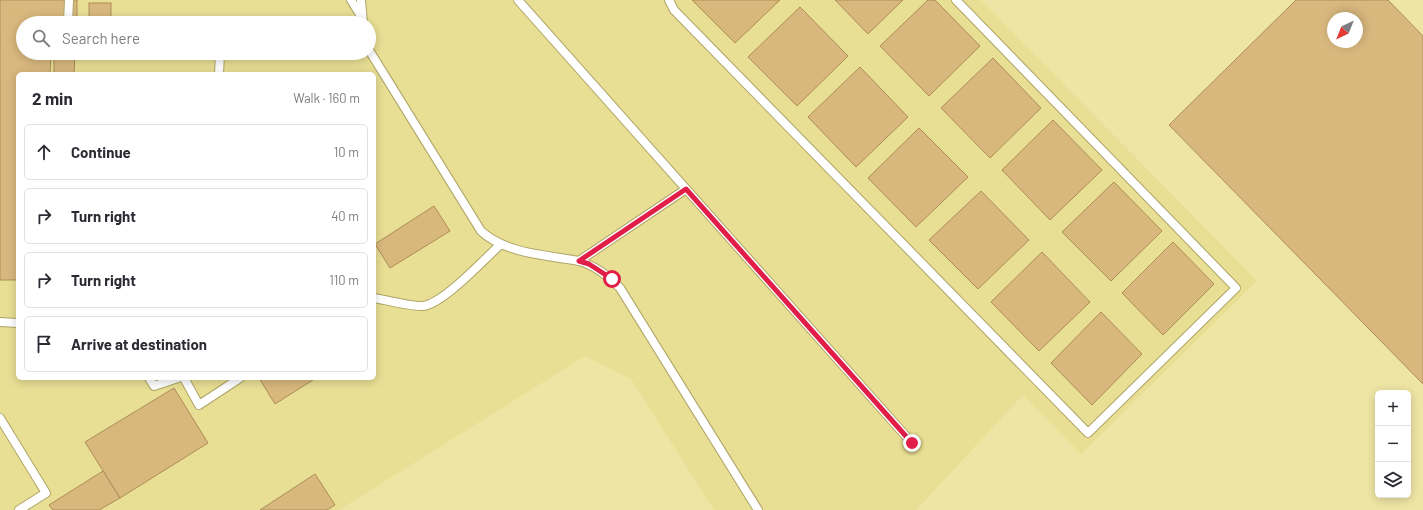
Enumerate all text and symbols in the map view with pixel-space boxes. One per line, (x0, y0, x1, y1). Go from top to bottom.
north arrow (1327, 12, 1363, 48)
search box (16, 16, 376, 60)
icon: search (30, 27, 52, 49)
text: Search here (62, 29, 140, 47)
text: 2 min (32, 88, 73, 108)
text: Walk · 160 m (293, 90, 360, 106)
icon: ahead (33, 141, 55, 163)
text: Continue (71, 143, 131, 161)
text: 10 m (334, 144, 359, 160)
icon: right (33, 205, 55, 227)
text: Turn right (71, 207, 136, 225)
text: 40 m (331, 208, 359, 224)
icon: right (33, 269, 55, 291)
route start (603, 270, 621, 288)
text: Turn right (71, 271, 136, 289)
text: 110 m (329, 272, 359, 288)
icon: arrive (33, 333, 55, 355)
text: Arrive at destination (71, 335, 207, 353)
map controls (1375, 390, 1411, 498)
button: + (1375, 390, 1411, 426)
button: − (1375, 426, 1411, 462)
route end (903, 434, 921, 452)
button: layers (1375, 462, 1411, 498)

